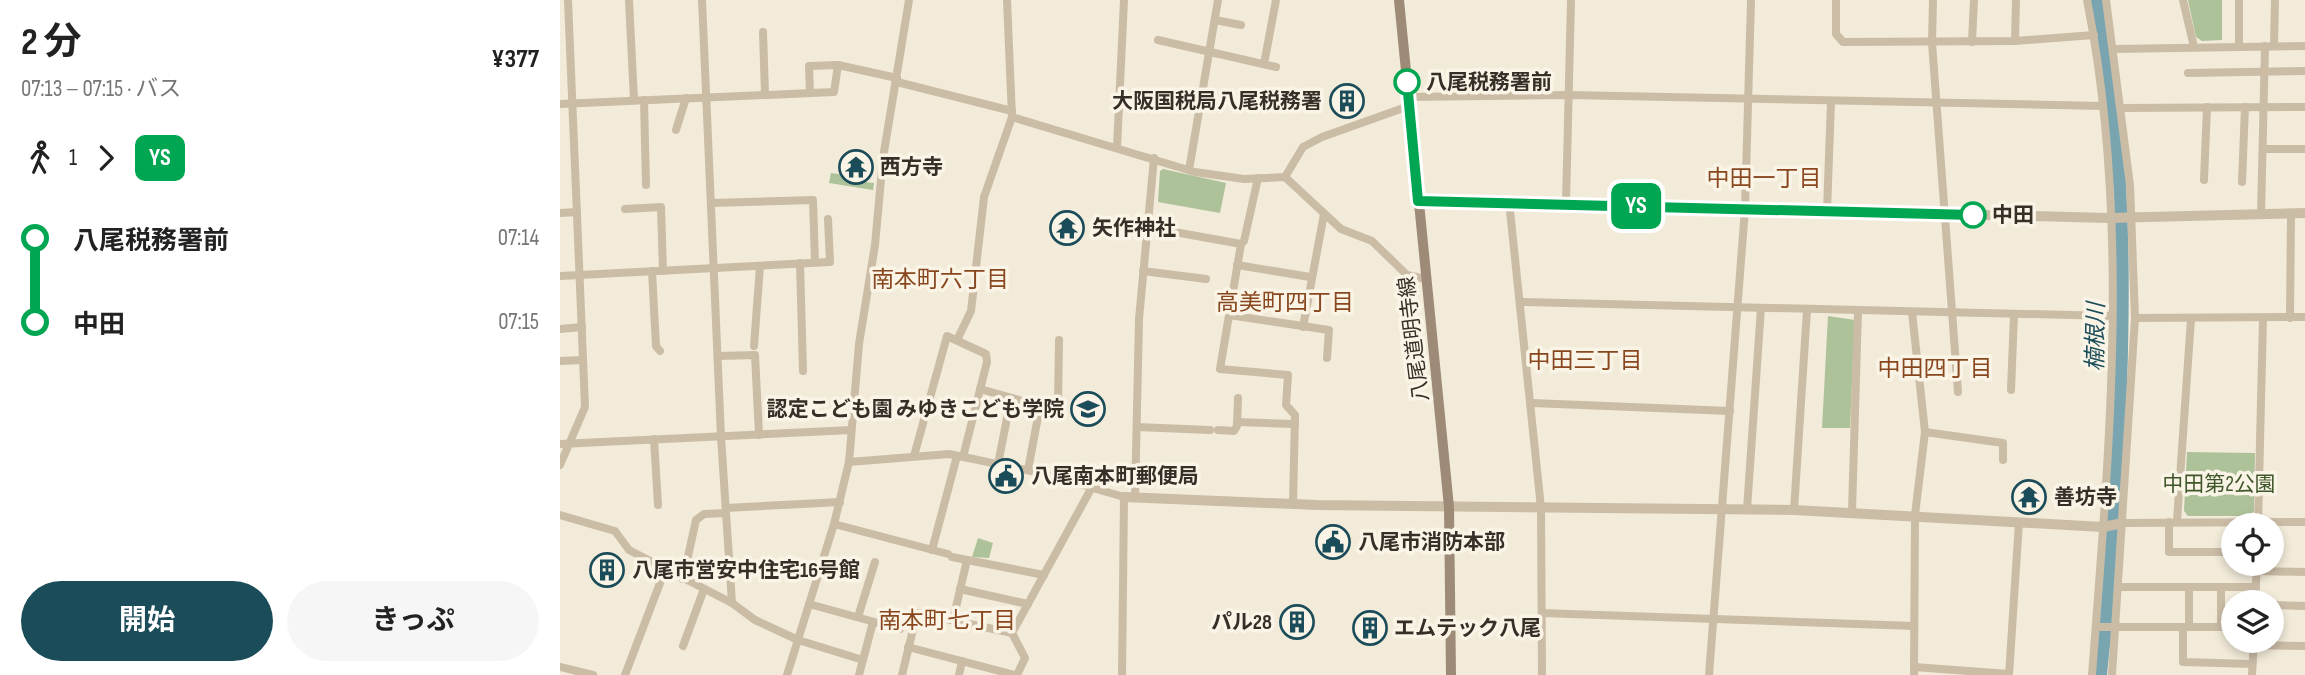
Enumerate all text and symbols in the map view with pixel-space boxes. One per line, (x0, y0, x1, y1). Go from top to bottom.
text: 2 分 (21, 20, 82, 65)
text: ¥377 (491, 44, 539, 75)
marker: 八尾税務署前 (1394, 69, 1420, 95)
place label: 八尾税務署前 (1426, 70, 1552, 95)
text: 07:13 – 07:15 · バス (21, 75, 181, 103)
building icon: 大阪国税局八尾税務署 (1328, 82, 1366, 120)
place label: 大阪国税局八尾税務署 (1112, 89, 1322, 114)
icon: walk (21, 139, 59, 177)
icon: forward (87, 139, 125, 177)
text: YS (149, 143, 171, 172)
text: 1 (69, 144, 77, 172)
temple icon: 西方寺 (837, 148, 875, 186)
place label: 西方寺 (880, 155, 943, 180)
district label: 中田一丁目 (1707, 165, 1822, 193)
line badge: YS (1604, 183, 1668, 229)
text: YS (1625, 191, 1647, 220)
marker: 中田 (1960, 202, 1986, 228)
place label: 中田 (1992, 203, 2034, 228)
temple icon: 矢作神社 (1048, 209, 1086, 247)
place label: 矢作神社 (1092, 216, 1176, 241)
text: 07:14 (498, 224, 539, 252)
text: 八尾税務署前 (73, 226, 229, 257)
district label: 南本町六丁目 (871, 266, 1009, 294)
street label: 八尾道明寺線 (1394, 275, 1434, 403)
district label: 高美町四丁目 (1216, 289, 1354, 317)
water label: 楠根川 (2081, 299, 2111, 372)
text: 07:15 (498, 308, 539, 336)
text: 中田 (73, 310, 125, 341)
district label: 中田三丁目 (1528, 347, 1643, 375)
district label: 中田四丁目 (1878, 355, 1993, 383)
school or university icon: 認定こども園 みゆきこども学院 (1069, 390, 1107, 428)
place label: 認定こども園 みゆきこども学院 (767, 397, 1064, 422)
public building icon: 八尾南本町郵便局 (987, 457, 1025, 495)
place label: 八尾南本町郵便局 (1031, 464, 1199, 489)
park label: 中田第2公園 (2162, 472, 2276, 497)
temple icon: 善坊寺 (2010, 478, 2048, 516)
place label: 善坊寺 (2054, 485, 2117, 510)
map controls (2221, 513, 2284, 653)
button: locate (2221, 513, 2284, 576)
public building icon: 八尾市消防本部 (1314, 523, 1352, 561)
place label: 八尾市消防本部 (1358, 530, 1505, 555)
building icon: 八尾市営安中住宅16号館 (588, 551, 626, 589)
place label: 八尾市営安中住宅16号館 (632, 558, 860, 583)
button: 開始 (21, 581, 273, 661)
button: きっぷ (287, 581, 539, 661)
button: layers (2221, 590, 2284, 653)
building icon: パル28 (1278, 603, 1316, 641)
district label: 南本町七丁目 (878, 607, 1016, 635)
building icon: エムテック八尾 (1351, 609, 1389, 647)
place label: パル28 (1211, 610, 1272, 635)
place label: エムテック八尾 (1394, 616, 1541, 641)

